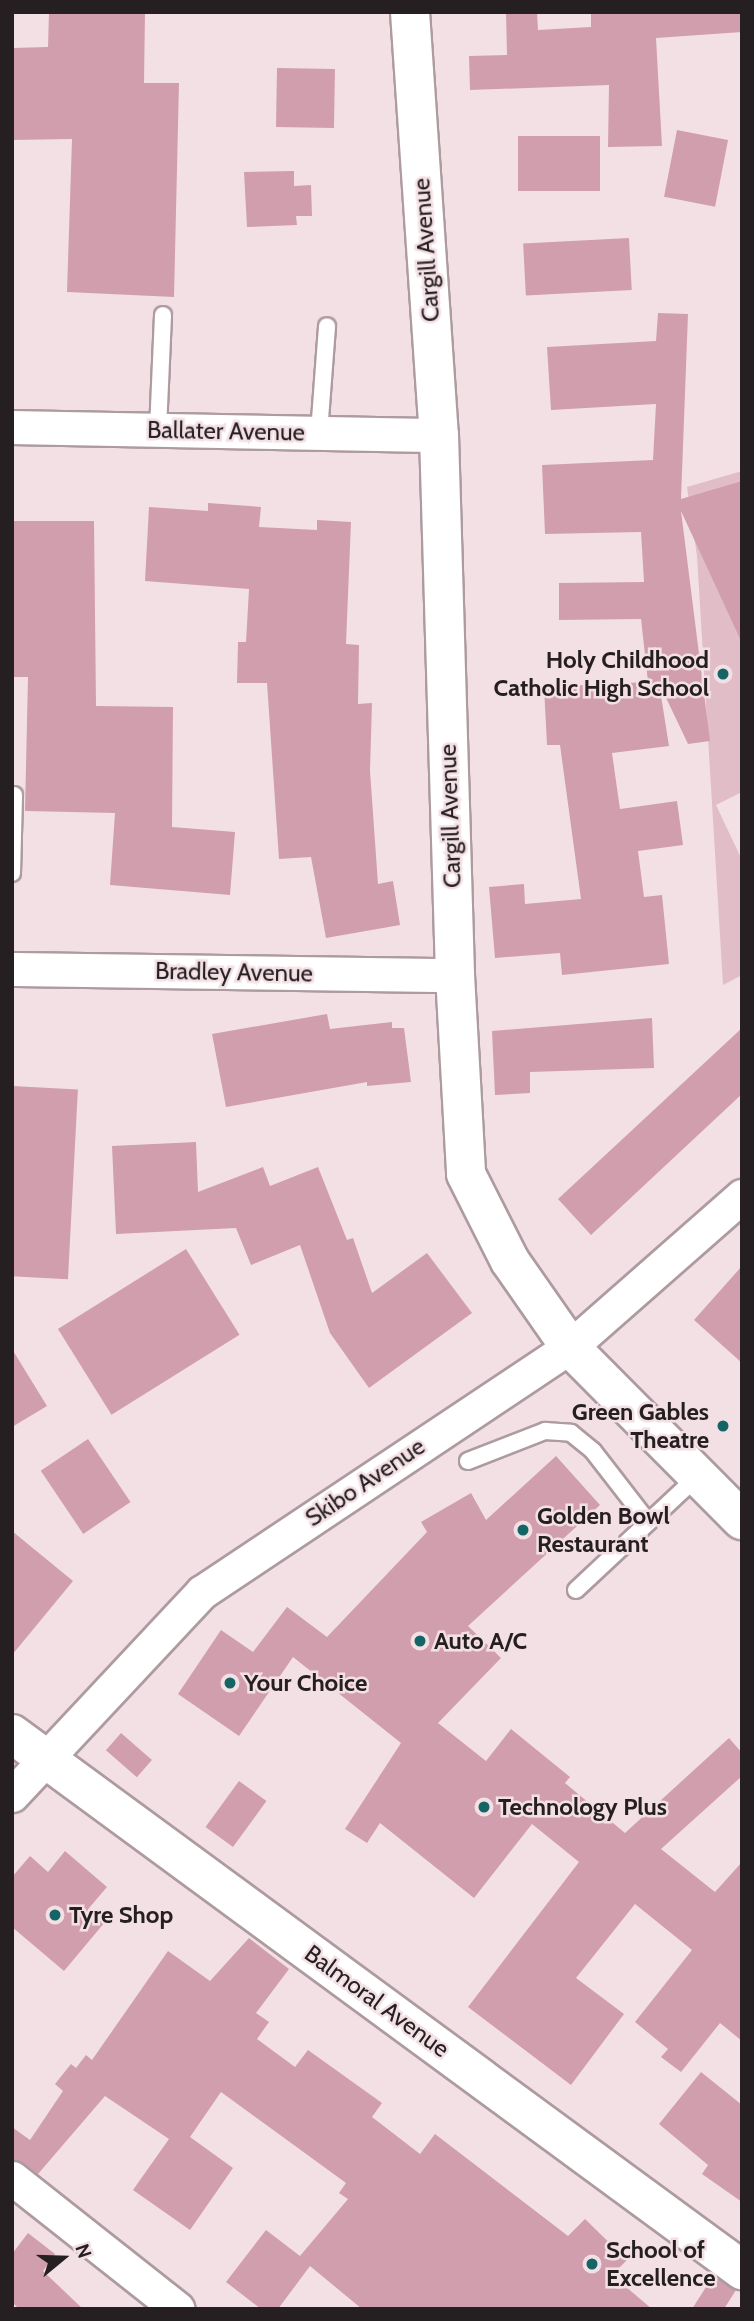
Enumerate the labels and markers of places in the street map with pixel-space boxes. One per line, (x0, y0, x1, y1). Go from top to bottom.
place label: Holy Childhood Catholic High School (494, 646, 709, 702)
marker: Holy Childhood Catholic High School (715, 666, 731, 682)
place label: Green Gables Theatre (572, 1398, 709, 1454)
marker: Green Gables Theatre (715, 1418, 731, 1434)
place label: Golden Bowl Restaurant (537, 1502, 670, 1558)
marker: Golden Bowl Restaurant (515, 1522, 531, 1538)
place label: Auto A/C (434, 1627, 527, 1655)
marker: Auto A/C (412, 1633, 428, 1649)
place label: Your Choice (244, 1669, 367, 1697)
marker: Your Choice (222, 1675, 238, 1691)
place label: Technology Plus (498, 1793, 667, 1821)
marker: Technology Plus (476, 1799, 492, 1815)
place label: Tyre Shop (69, 1901, 173, 1929)
marker: Tyre Shop (47, 1907, 63, 1923)
place label: School of Excellence (606, 2236, 716, 2292)
marker: School of Excellence (584, 2256, 600, 2272)

